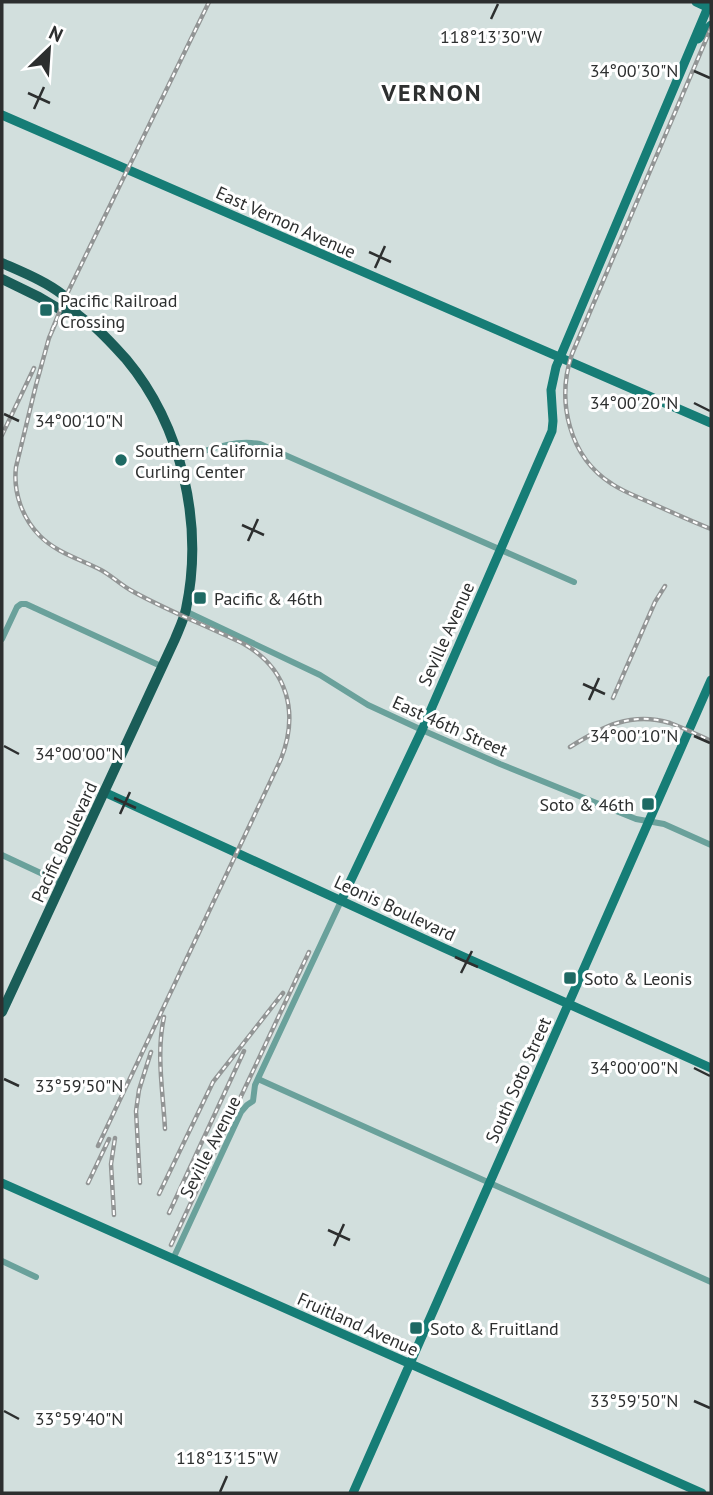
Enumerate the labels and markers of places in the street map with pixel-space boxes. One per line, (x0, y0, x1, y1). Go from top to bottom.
place label: Pacific Railroad Crossing (60, 289, 177, 333)
marker: Pacific Railroad Crossing (38, 302, 54, 318)
place label: Southern California Curling Center (135, 439, 284, 483)
marker: Southern California Curling Center (113, 452, 129, 468)
place label: Pacific & 46th (214, 587, 323, 610)
marker: Pacific & 46th (192, 590, 208, 606)
place label: Soto & 46th (539, 793, 634, 816)
marker: Soto & 46th (640, 796, 656, 812)
place label: Soto & Leonis (584, 967, 692, 990)
marker: Soto & Leonis (562, 970, 578, 986)
place label: Soto & Fruitland (430, 1317, 559, 1340)
marker: Soto & Fruitland (408, 1320, 424, 1336)

